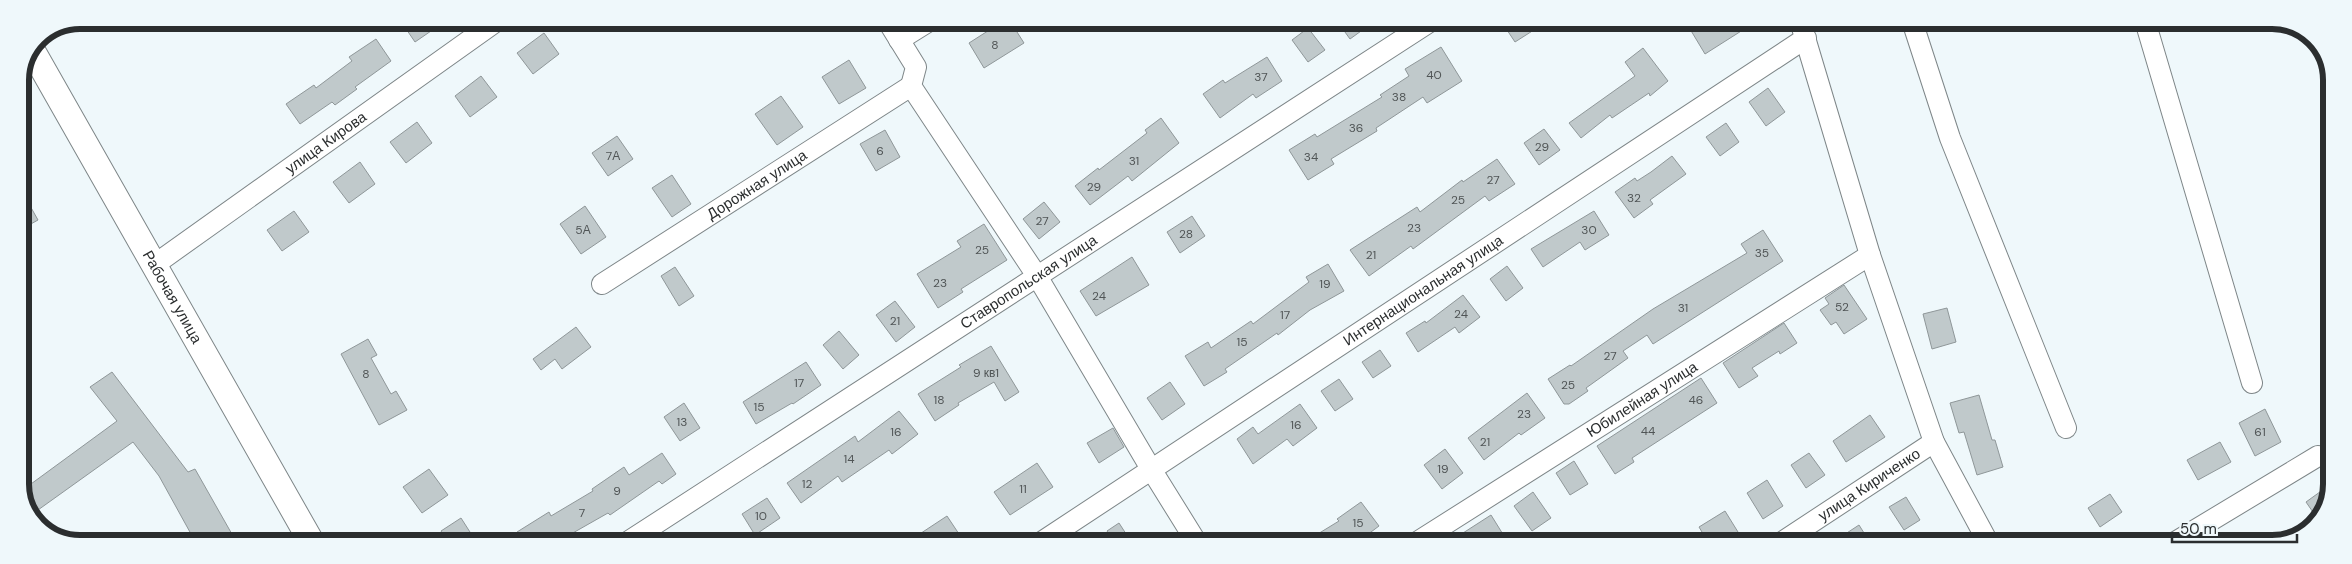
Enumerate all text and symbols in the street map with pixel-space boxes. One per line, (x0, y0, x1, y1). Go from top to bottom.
house number: 8 (991, 37, 999, 53)
house number: 40 (1426, 67, 1442, 83)
house number: 37 (1254, 69, 1268, 85)
house number: 38 (1392, 89, 1406, 105)
street label: улица Кирова (281, 106, 371, 178)
house number: 36 (1349, 120, 1363, 136)
house number: 29 (1535, 139, 1549, 155)
house number: 6 (876, 143, 884, 159)
street label: Дорожная улица (703, 145, 811, 224)
house number: 7А (606, 148, 620, 164)
house number: 34 (1304, 149, 1318, 165)
house number: 31 (1129, 153, 1139, 169)
house number: 27 (1486, 172, 1500, 188)
house number: 29 (1087, 179, 1101, 195)
house number: 32 (1627, 190, 1641, 206)
house number: 25 (1451, 192, 1465, 208)
house number: 27 (1035, 213, 1049, 229)
house number: 23 (1407, 220, 1421, 236)
house number: 5А (575, 222, 591, 238)
house number: 30 (1581, 222, 1597, 238)
house number: 28 (1179, 226, 1193, 242)
street label: Ставропольская улица (956, 230, 1102, 334)
street label: Интернациональная улица (1339, 230, 1508, 350)
house number: 25 (975, 242, 989, 258)
house number: 35 (1755, 245, 1769, 261)
street label: Рабочая улица (138, 247, 207, 348)
house number: 21 (1366, 247, 1376, 263)
house number: 23 (933, 275, 947, 291)
house number: 19 (1319, 276, 1331, 292)
house number: 24 (1092, 288, 1106, 304)
house number: 52 (1835, 299, 1849, 315)
house number: 31 (1678, 300, 1688, 316)
house number: 24 (1454, 306, 1468, 322)
house number: 17 (1280, 307, 1290, 323)
house number: 21 (890, 313, 900, 329)
house number: 15 (1236, 334, 1248, 350)
house number: 27 (1603, 348, 1617, 364)
street label: Юбилейная улица (1583, 356, 1702, 442)
house number: 9 кв1 (973, 365, 999, 381)
house number: 8 (362, 366, 370, 382)
house number: 17 (794, 375, 804, 391)
house number: 25 (1561, 377, 1575, 393)
house number: 18 (933, 392, 945, 408)
house number: 46 (1689, 392, 1703, 408)
house number: 15 (753, 399, 765, 415)
house number: 23 (1517, 406, 1531, 422)
house number: 13 (677, 414, 687, 430)
house number: 16 (1290, 417, 1302, 433)
house number: 44 (1641, 423, 1655, 439)
house number: 16 (890, 424, 902, 440)
house number: 61 (2254, 424, 2266, 440)
house number: 21 (1480, 434, 1490, 450)
street label: улица Кириченко (1814, 444, 1924, 526)
house number: 14 (843, 451, 855, 467)
house number: 19 (1437, 461, 1449, 477)
house number: 12 (802, 476, 812, 492)
house number: 11 (1019, 481, 1027, 497)
house number: 9 (613, 483, 621, 499)
house number: 7 (579, 505, 585, 521)
house number: 10 (755, 508, 767, 524)
scale bar (2172, 512, 2297, 544)
house number: 15 (1352, 515, 1364, 531)
text: 50 m (2180, 519, 2217, 539)

